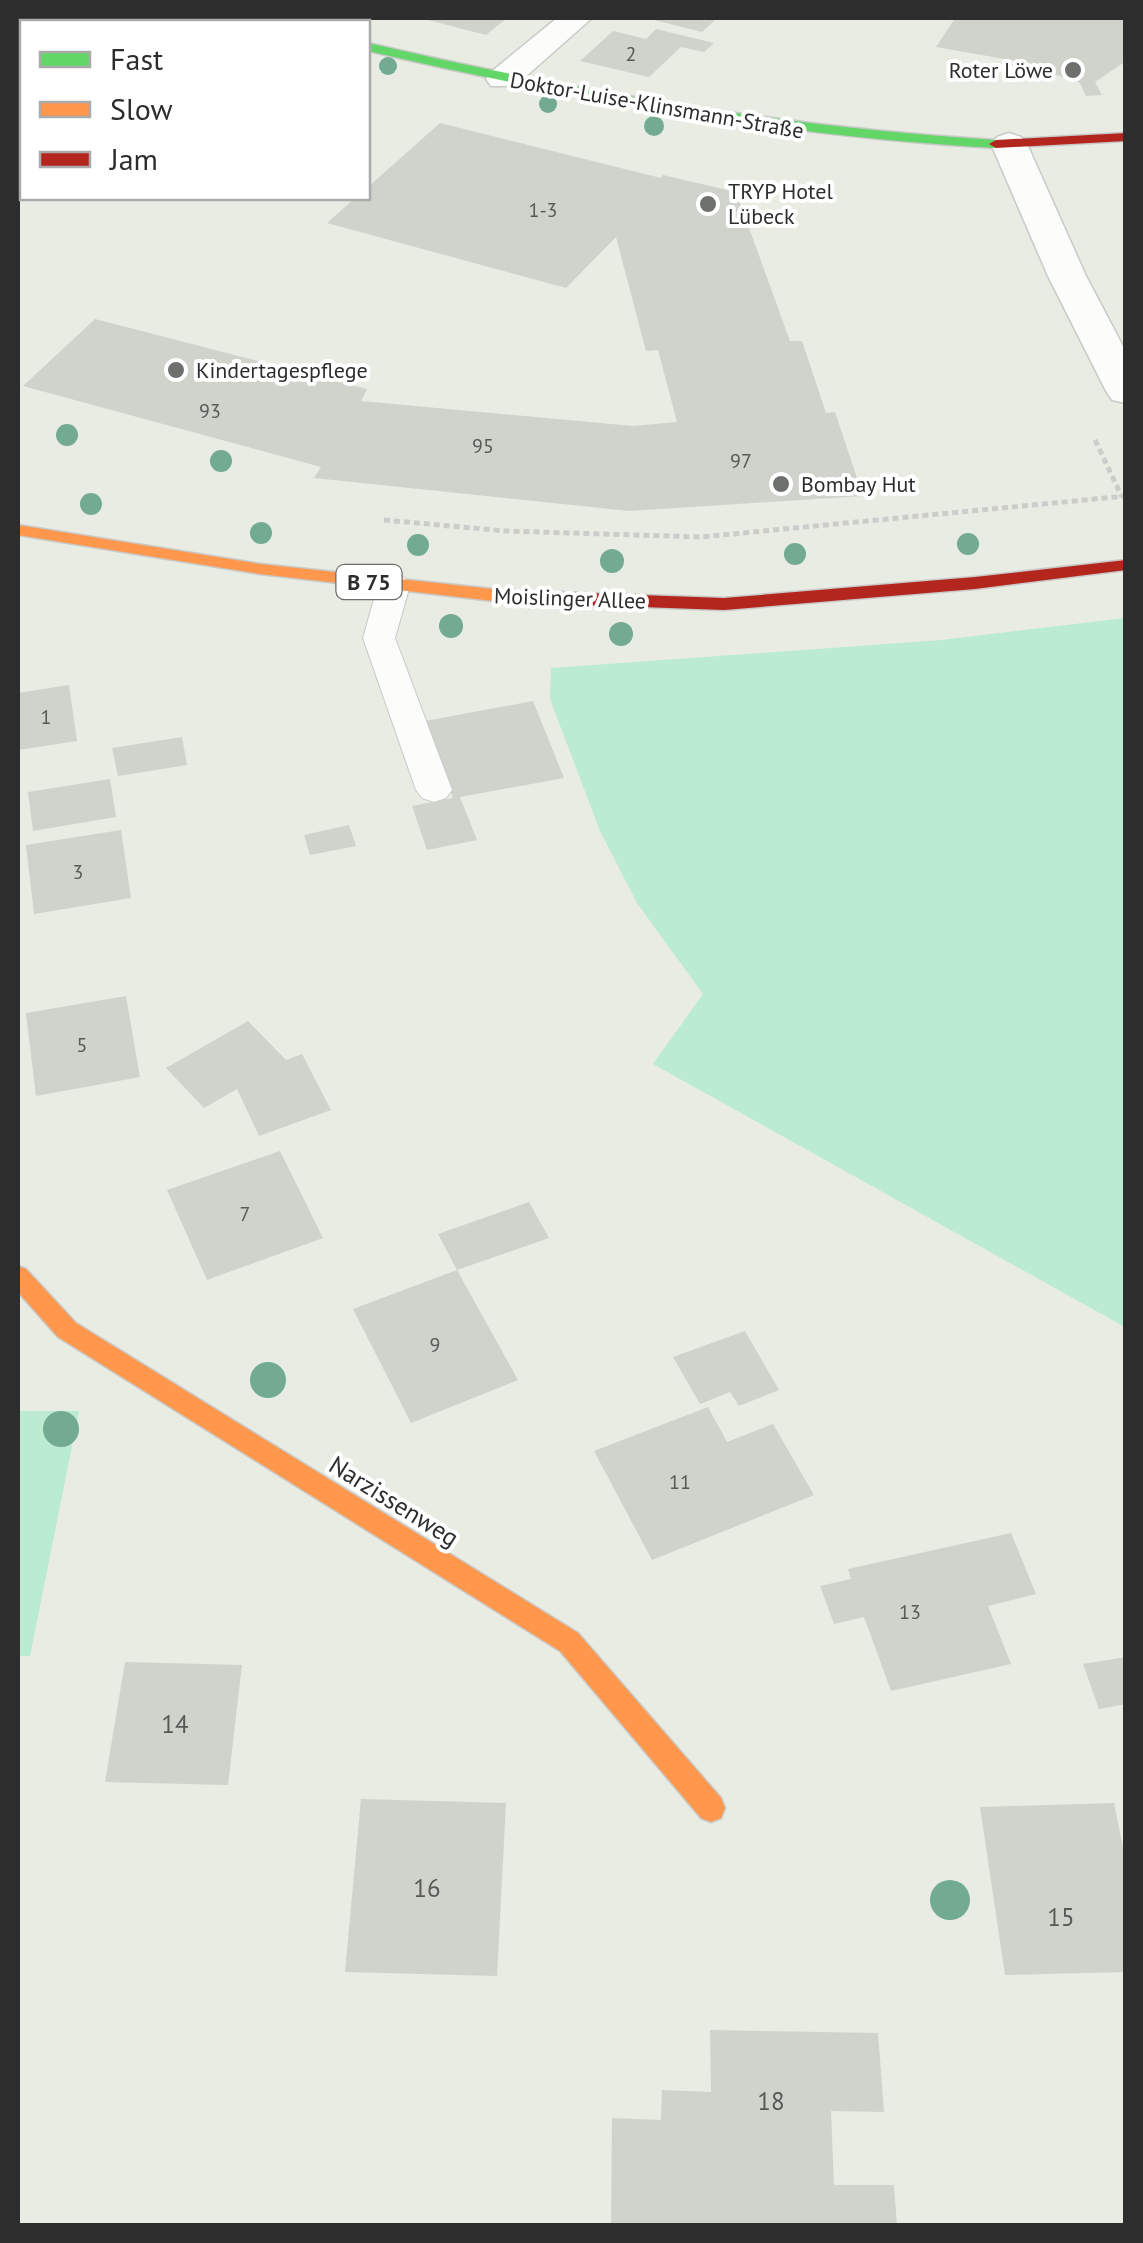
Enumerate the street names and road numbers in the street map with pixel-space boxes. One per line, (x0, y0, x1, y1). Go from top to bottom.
street label: Doktor-Luise-Klinsmann-Straße (508, 65, 806, 145)
road number: B 75 (336, 565, 402, 599)
street label: Moislinger Allee (493, 581, 647, 615)
street label: Narzissenweg (323, 1448, 465, 1554)

